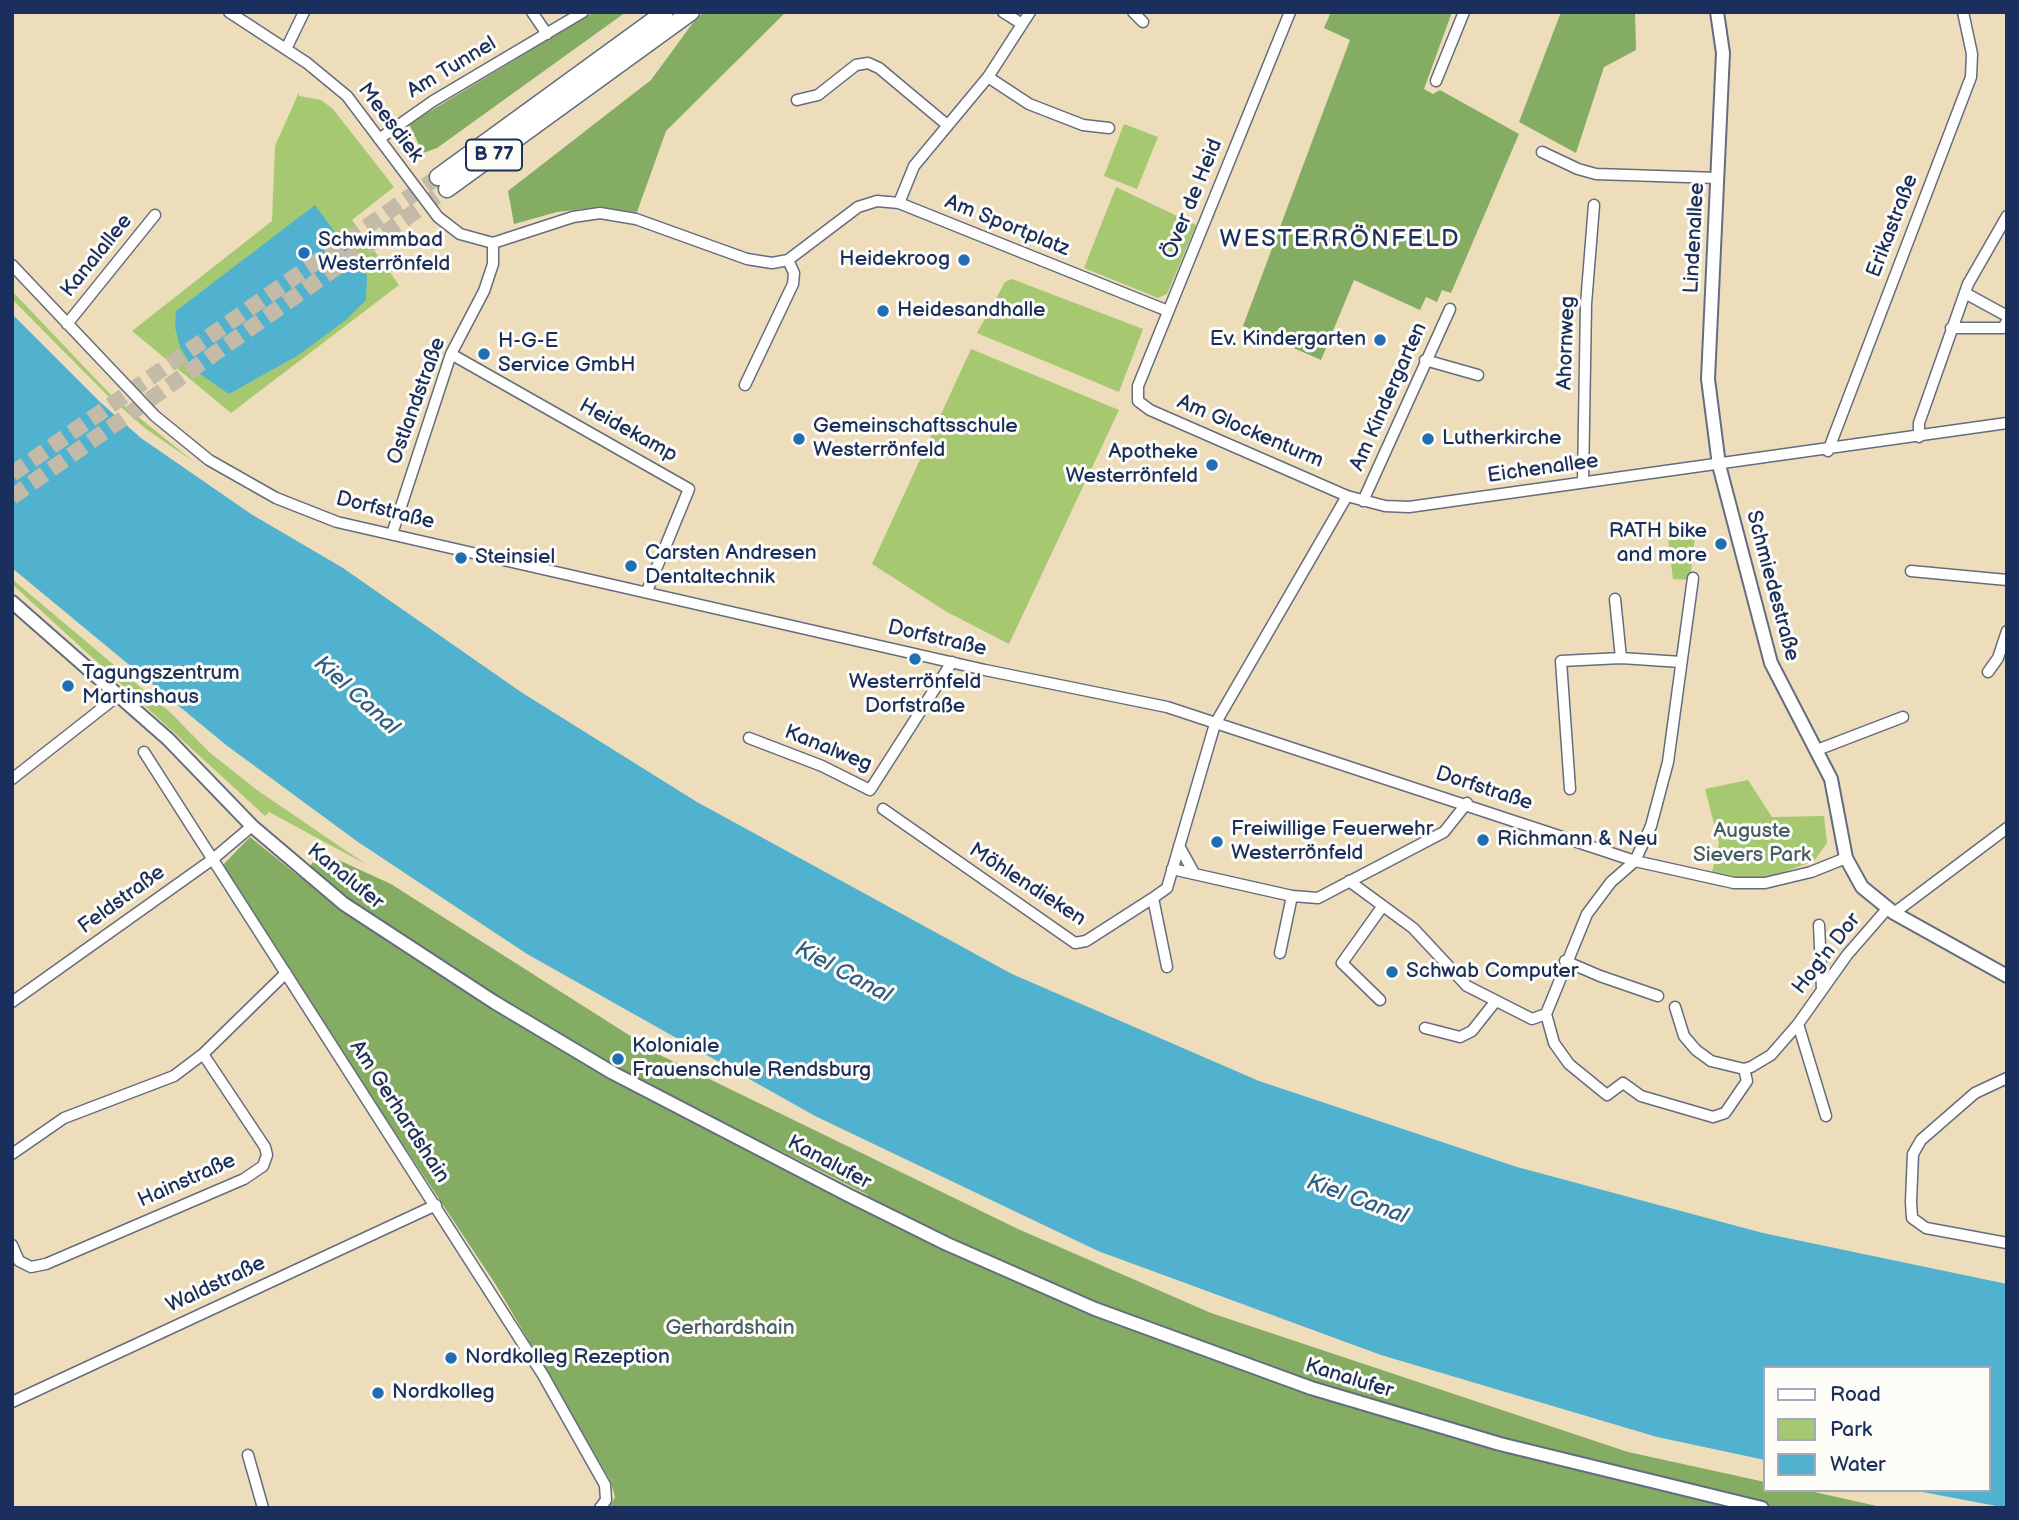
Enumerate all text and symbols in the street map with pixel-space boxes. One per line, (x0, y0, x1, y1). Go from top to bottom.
street label: Am Tunnel (403, 32, 501, 104)
street label: Meesdiek (352, 78, 428, 168)
street label: Över de Heid (1157, 135, 1229, 263)
road number: B 77 (466, 140, 522, 170)
street label: Erikastraße (1862, 171, 1924, 281)
street label: Lindenallee (1680, 182, 1710, 294)
street label: Am Sportplatz (941, 190, 1073, 262)
street label: Kanalallee (56, 209, 138, 303)
district label: WESTERRÖNFELD (1221, 226, 1459, 254)
place label: Schwimmbad Westerrönfeld (318, 228, 450, 278)
marker: Schwimmbad Westerrönfeld (296, 245, 312, 261)
place label: Heidekroog (839, 247, 950, 273)
marker: Heidekroog (956, 252, 972, 268)
street label: Ahornweg (1553, 296, 1581, 390)
place label: Heidesandhalle (897, 298, 1046, 324)
marker: Heidesandhalle (875, 303, 891, 319)
street label: Am Kindergarten (1345, 319, 1433, 475)
place label: Ev. Kindergarten (1210, 327, 1366, 353)
place label: H-G-E Service GmbH (498, 329, 636, 379)
marker: Ev. Kindergarten (1372, 332, 1388, 348)
street label: Ostlandstraße (382, 334, 452, 468)
marker: H-G-E Service GmbH (476, 346, 492, 362)
street label: Am Glockenturm (1173, 390, 1327, 474)
street label: Heidekamp (574, 394, 682, 468)
place label: Gemeinschaftsschule Westerrönfeld (813, 414, 1018, 464)
place label: Lutherkirche (1442, 426, 1561, 452)
marker: Gemeinschaftsschule Westerrönfeld (791, 431, 807, 447)
marker: Lutherkirche (1420, 431, 1436, 447)
place label: Apotheke Westerrönfeld (1066, 440, 1198, 490)
street label: Eichenallee (1486, 449, 1600, 489)
marker: Apotheke Westerrönfeld (1204, 457, 1220, 473)
street label: Dorfstraße (333, 487, 437, 535)
street label: Schmiedestraße (1740, 508, 1804, 664)
place label: RATH bike and more (1609, 519, 1707, 569)
marker: RATH bike and more (1713, 536, 1729, 552)
place label: Carsten Andresen Dentaltechnik (645, 541, 817, 591)
place label: Steinsiel (475, 545, 555, 571)
marker: Steinsiel (453, 550, 469, 566)
marker: Carsten Andresen Dentaltechnik (623, 558, 639, 574)
street label: Dorfstraße (885, 615, 989, 663)
water label: Kiel Canal (308, 651, 404, 741)
marker: Westerrönfeld Dorfstraße (907, 651, 923, 667)
place label: Tagungszentrum Martinshaus (82, 661, 240, 711)
place label: Westerrönfeld Dorfstraße (849, 670, 981, 720)
marker: Tagungszentrum Martinshaus (60, 678, 76, 694)
street label: Kanalweg (781, 720, 875, 778)
street label: Dorfstraße (1432, 761, 1536, 817)
place label: Freiwillige Feuerwehr Westerrönfeld (1231, 817, 1433, 867)
park label: Auguste Sievers Park (1693, 819, 1811, 869)
place label: Richmann & Neu (1497, 827, 1658, 853)
marker: Richmann & Neu (1475, 832, 1491, 848)
marker: Freiwillige Feuerwehr Westerrönfeld (1209, 834, 1225, 850)
street label: Möhlendieken (964, 838, 1090, 932)
street label: Kanalufer (302, 839, 388, 915)
street label: Feldstraße (74, 860, 170, 940)
street label: Hog'n Dor (1787, 908, 1867, 1000)
water label: Kiel Canal (790, 936, 896, 1010)
place label: Schwab Computer (1406, 959, 1578, 985)
marker: Schwab Computer (1384, 964, 1400, 980)
place label: Koloniale Frauenschule Rendsburg (632, 1034, 871, 1084)
street label: Am Gerhardshain (344, 1036, 454, 1188)
marker: Koloniale Frauenschule Rendsburg (610, 1051, 626, 1067)
street label: Kanalufer (783, 1131, 875, 1195)
street label: Hainstraße (134, 1148, 240, 1214)
water label: Kiel Canal (1303, 1169, 1411, 1231)
street label: Waldstraße (162, 1251, 270, 1319)
park label: Gerhardshain (665, 1316, 795, 1342)
place label: Nordkolleg Rezeption (465, 1345, 670, 1371)
marker: Nordkolleg Rezeption (443, 1350, 459, 1366)
street label: Kanalufer (1302, 1354, 1396, 1404)
legend (1764, 1366, 1991, 1492)
place label: Nordkolleg (392, 1380, 495, 1406)
text: Road (1830, 1382, 1881, 1407)
marker: Nordkolleg (370, 1385, 386, 1401)
text: Park (1830, 1417, 1872, 1442)
text: Water (1830, 1452, 1886, 1477)

